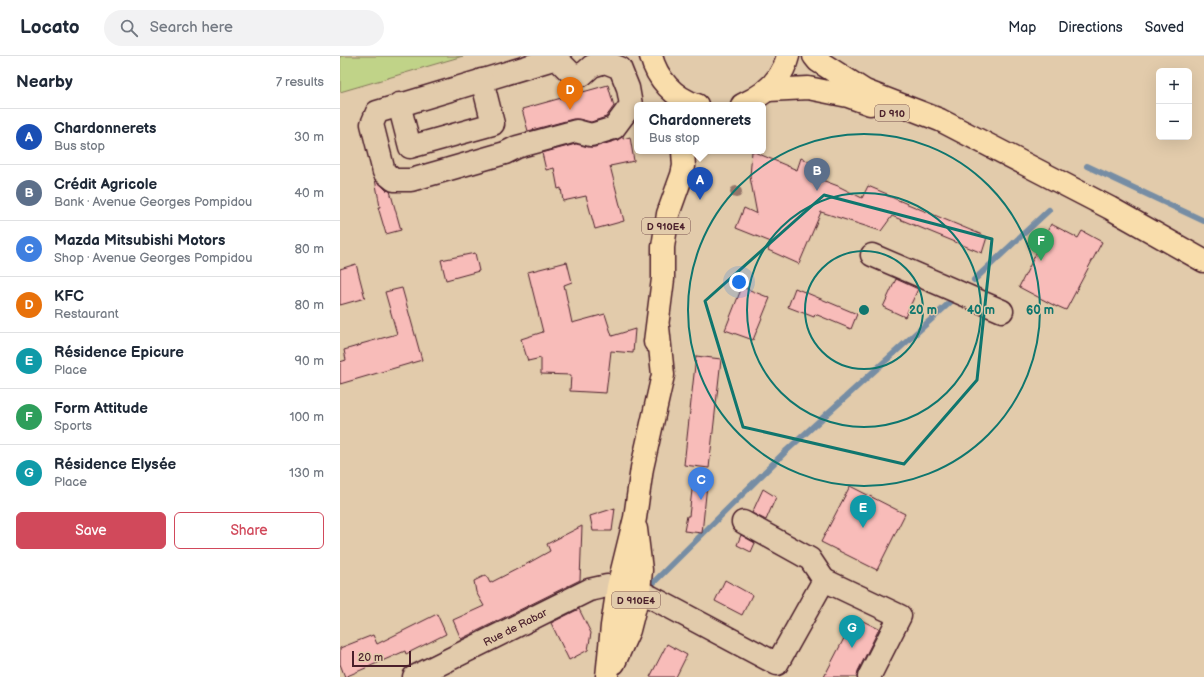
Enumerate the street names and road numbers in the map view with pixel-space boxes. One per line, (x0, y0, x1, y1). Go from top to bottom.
road number: D 910 (875, 105, 909, 121)
road number: D 910E4 (642, 218, 690, 234)
road number: D 910E4 (612, 592, 660, 608)
street label: Rue de Rabar (481, 605, 550, 649)

